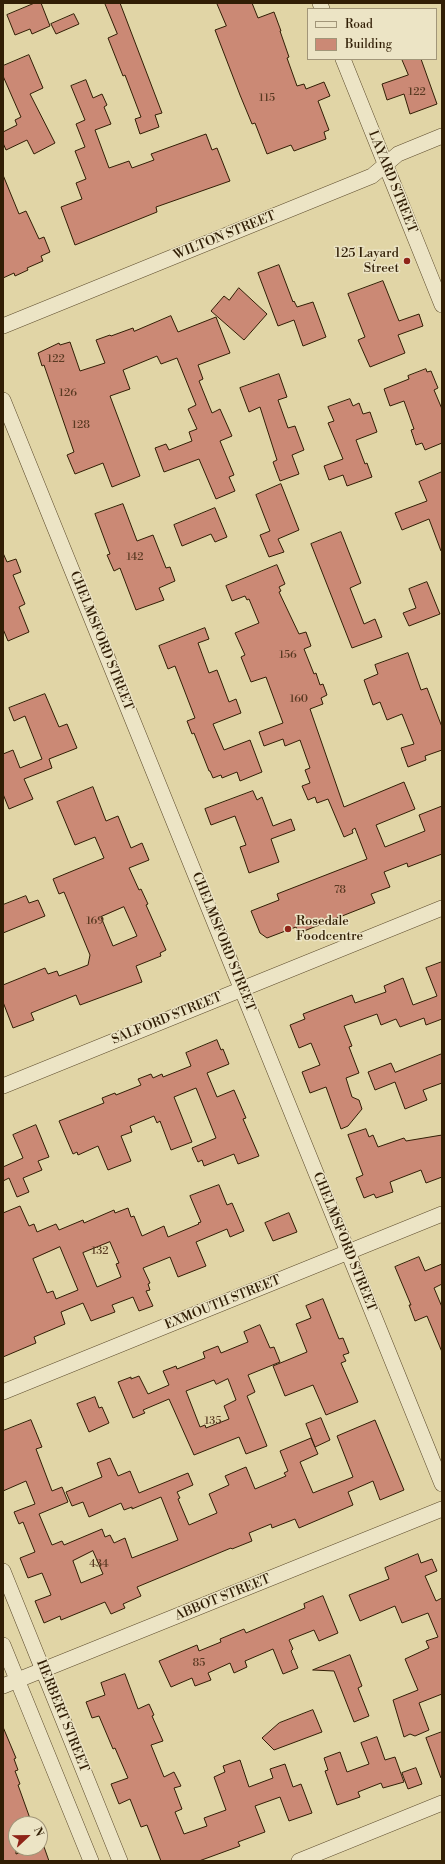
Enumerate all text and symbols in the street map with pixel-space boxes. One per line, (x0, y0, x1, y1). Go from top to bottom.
legend (307, 8, 437, 60)
text: Road (345, 17, 373, 32)
text: Building (345, 37, 392, 52)
house number: 122 (408, 85, 426, 99)
house number: 115 (259, 91, 275, 105)
street label: LAYARD STREET (364, 128, 420, 236)
street label: WILTON STREET (172, 208, 278, 264)
place label: 125 Layard Street (335, 246, 399, 277)
marker: 125 Layard Street (402, 256, 412, 266)
house number: 122 (47, 352, 65, 366)
house number: 126 (59, 386, 77, 400)
house number: 128 (72, 418, 90, 432)
house number: 142 (126, 550, 144, 564)
street label: CHELMSFORD STREET (66, 569, 136, 713)
house number: 156 (279, 648, 297, 662)
house number: 160 (290, 692, 308, 706)
street label: CHELMSFORD STREET (188, 870, 258, 1014)
house number: 78 (334, 883, 346, 897)
house number: 169 (86, 914, 104, 928)
place label: Rosedale Foodcentre (296, 914, 363, 945)
marker: Rosedale Foodcentre (283, 924, 293, 934)
street label: SALFORD STREET (110, 990, 224, 1048)
street label: CHELMSFORD STREET (309, 1170, 379, 1314)
house number: 132 (91, 1244, 109, 1258)
street label: EXMOUTH STREET (163, 1273, 283, 1333)
house number: 135 (205, 1414, 221, 1428)
house number: 434 (89, 1557, 109, 1571)
street label: ABBOT STREET (173, 1572, 273, 1624)
house number: 85 (193, 1656, 205, 1670)
street label: HERBERT STREET (32, 1658, 92, 1774)
north arrow (8, 1816, 48, 1856)
text: N (30, 1825, 46, 1839)

